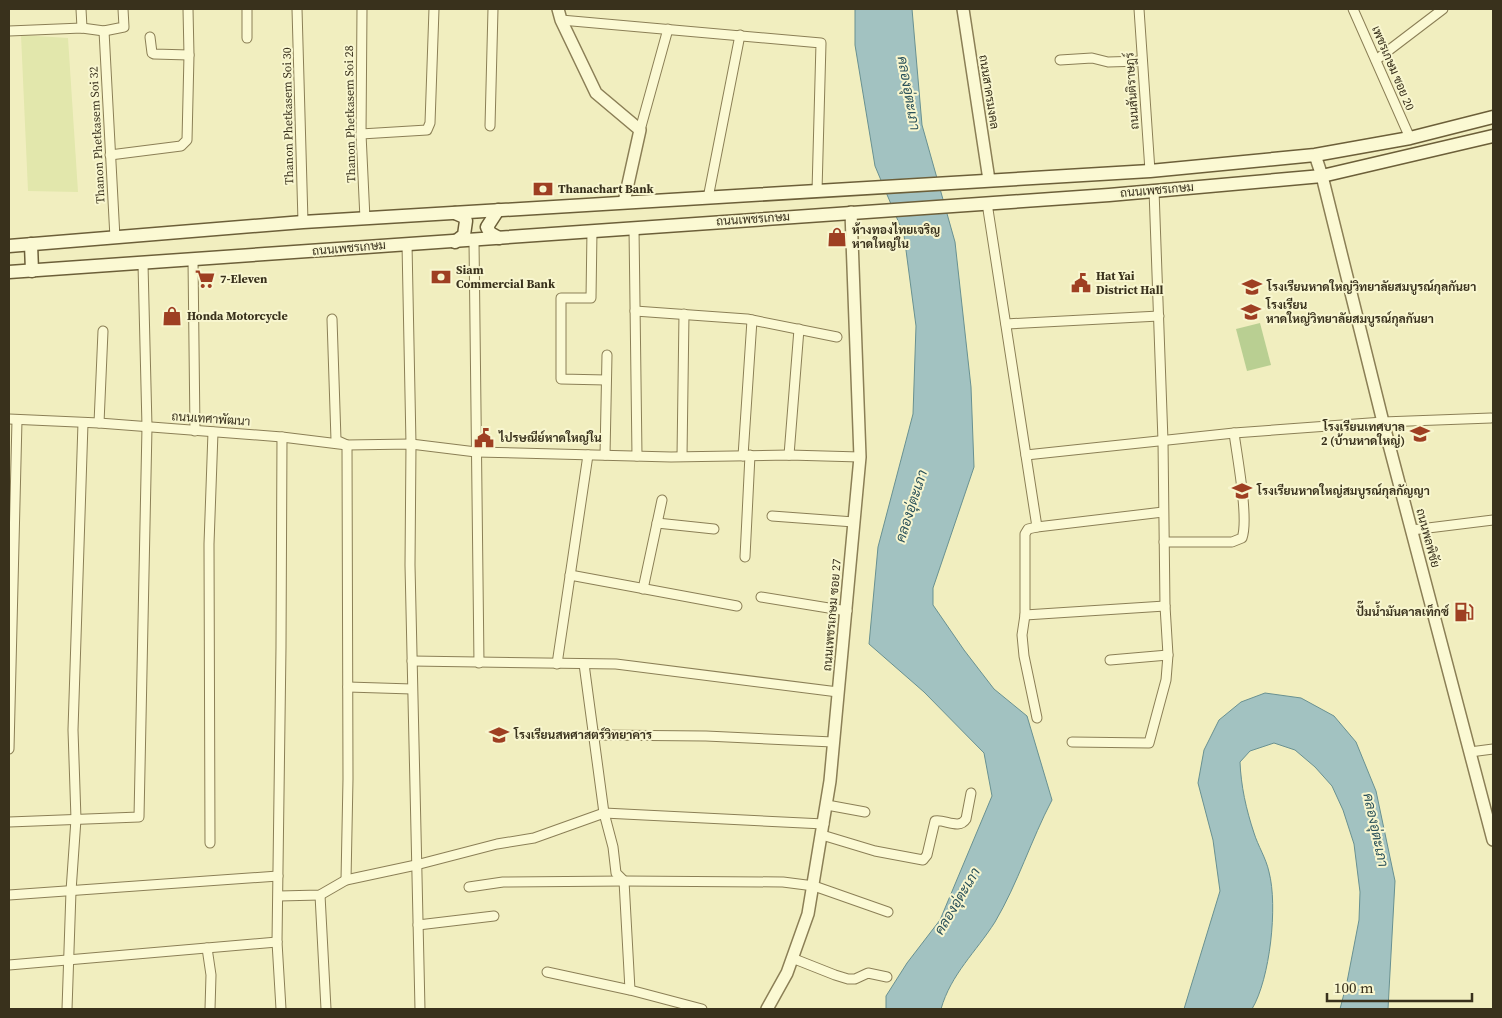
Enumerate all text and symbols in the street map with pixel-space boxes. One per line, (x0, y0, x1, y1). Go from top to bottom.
street label: เพชรเกษม ซอย 20 (1368, 23, 1418, 113)
street label: Thanon Phetkasem Soi 28 (341, 45, 359, 183)
street label: Thanon Phetkasem Soi 30 (279, 47, 297, 185)
street label: ถนนสันติราษฎร์ (1121, 52, 1143, 130)
water label: คลองอุ่ตะเภา (893, 54, 925, 132)
street label: ถนนสาครมงคล (975, 54, 1003, 130)
street label: Thanon Phetkasem Soi 32 (85, 66, 109, 204)
bank icon: Thanachart Bank (532, 178, 554, 200)
street label: ถนนเพชรเกษม (1120, 179, 1194, 201)
place label: Thanachart Bank (558, 181, 655, 197)
street label: ถนนเพชรเกษม (716, 208, 790, 230)
place label: ห้างทองไทยเจริญ หาดใหญ่ใน (852, 222, 940, 252)
shop icon: ห้างทองไทยเจริญ หาดใหญ่ใน (826, 226, 848, 248)
street label: ถนนเพชรเกษม (312, 237, 386, 259)
place label: Siam Commercial Bank (456, 262, 556, 292)
bank icon: Siam Commercial Bank (430, 266, 452, 288)
supermarket icon: 7-Eleven (194, 268, 216, 290)
place label: Hat Yai District Hall (1096, 268, 1164, 298)
place label: 7-Eleven (220, 271, 268, 287)
public building icon: Hat Yai District Hall (1070, 272, 1092, 294)
school or university icon: โรงเรียนหาดใหญ่วิทยาลัยสมบูรณ์กุลกันยา (1241, 276, 1263, 298)
place label: โรงเรียนหาดใหญ่วิทยาลัยสมบูรณ์กุลกันยา (1266, 279, 1476, 295)
place label: โรงเรียน หาดใหญ่วิทยาลัยสมบูรณ์กุลกันยา (1265, 297, 1434, 327)
school or university icon: โรงเรียน หาดใหญ่วิทยาลัยสมบูรณ์กุลกันยา (1240, 301, 1262, 323)
shop icon: Honda Motorcycle (161, 305, 183, 327)
place label: Honda Motorcycle (187, 308, 288, 324)
street label: ถนนเทศาพัฒนา (171, 408, 251, 430)
place label: โรงเรียนเทศบาล 2 (บ้านหาดใหญ่) (1321, 419, 1405, 449)
school or university icon: โรงเรียนเทศบาล 2 (บ้านหาดใหญ่) (1409, 423, 1431, 445)
public building icon: ไปรษณีย์หาดใหญ่ใน (473, 427, 495, 449)
place label: ไปรษณีย์หาดใหญ่ใน (498, 430, 602, 446)
water label: คลองอุ่ตะเภา (890, 467, 932, 545)
school or university icon: โรงเรียนหาดใหญ่สมบูรณ์กุลกัญญา (1231, 480, 1253, 502)
place label: โรงเรียนหาดใหญ่สมบูรณ์กุลกัญญา (1256, 483, 1430, 499)
street label: ถนนพลพิชัย (1412, 507, 1444, 569)
street label: ถนนเพชรเกษม ซอย 27 (819, 558, 845, 672)
place label: ปั๊มน้ำมันคาลเท็กซ์ (1356, 600, 1450, 620)
fuel station icon: ปั๊มน้ำมันคาลเท็กซ์ (1453, 601, 1475, 623)
school or university icon: โรงเรียนสหศาสตร์วิทยาคาร (488, 724, 510, 746)
place label: โรงเรียนสหศาสตร์วิทยาคาร (513, 727, 652, 743)
water label: คลองอุ่ตะเภา (1358, 791, 1394, 869)
water label: คลองอุ่ตะเภา (929, 863, 985, 938)
scale bar (1327, 970, 1472, 1002)
text: 100 m (1334, 977, 1374, 998)

